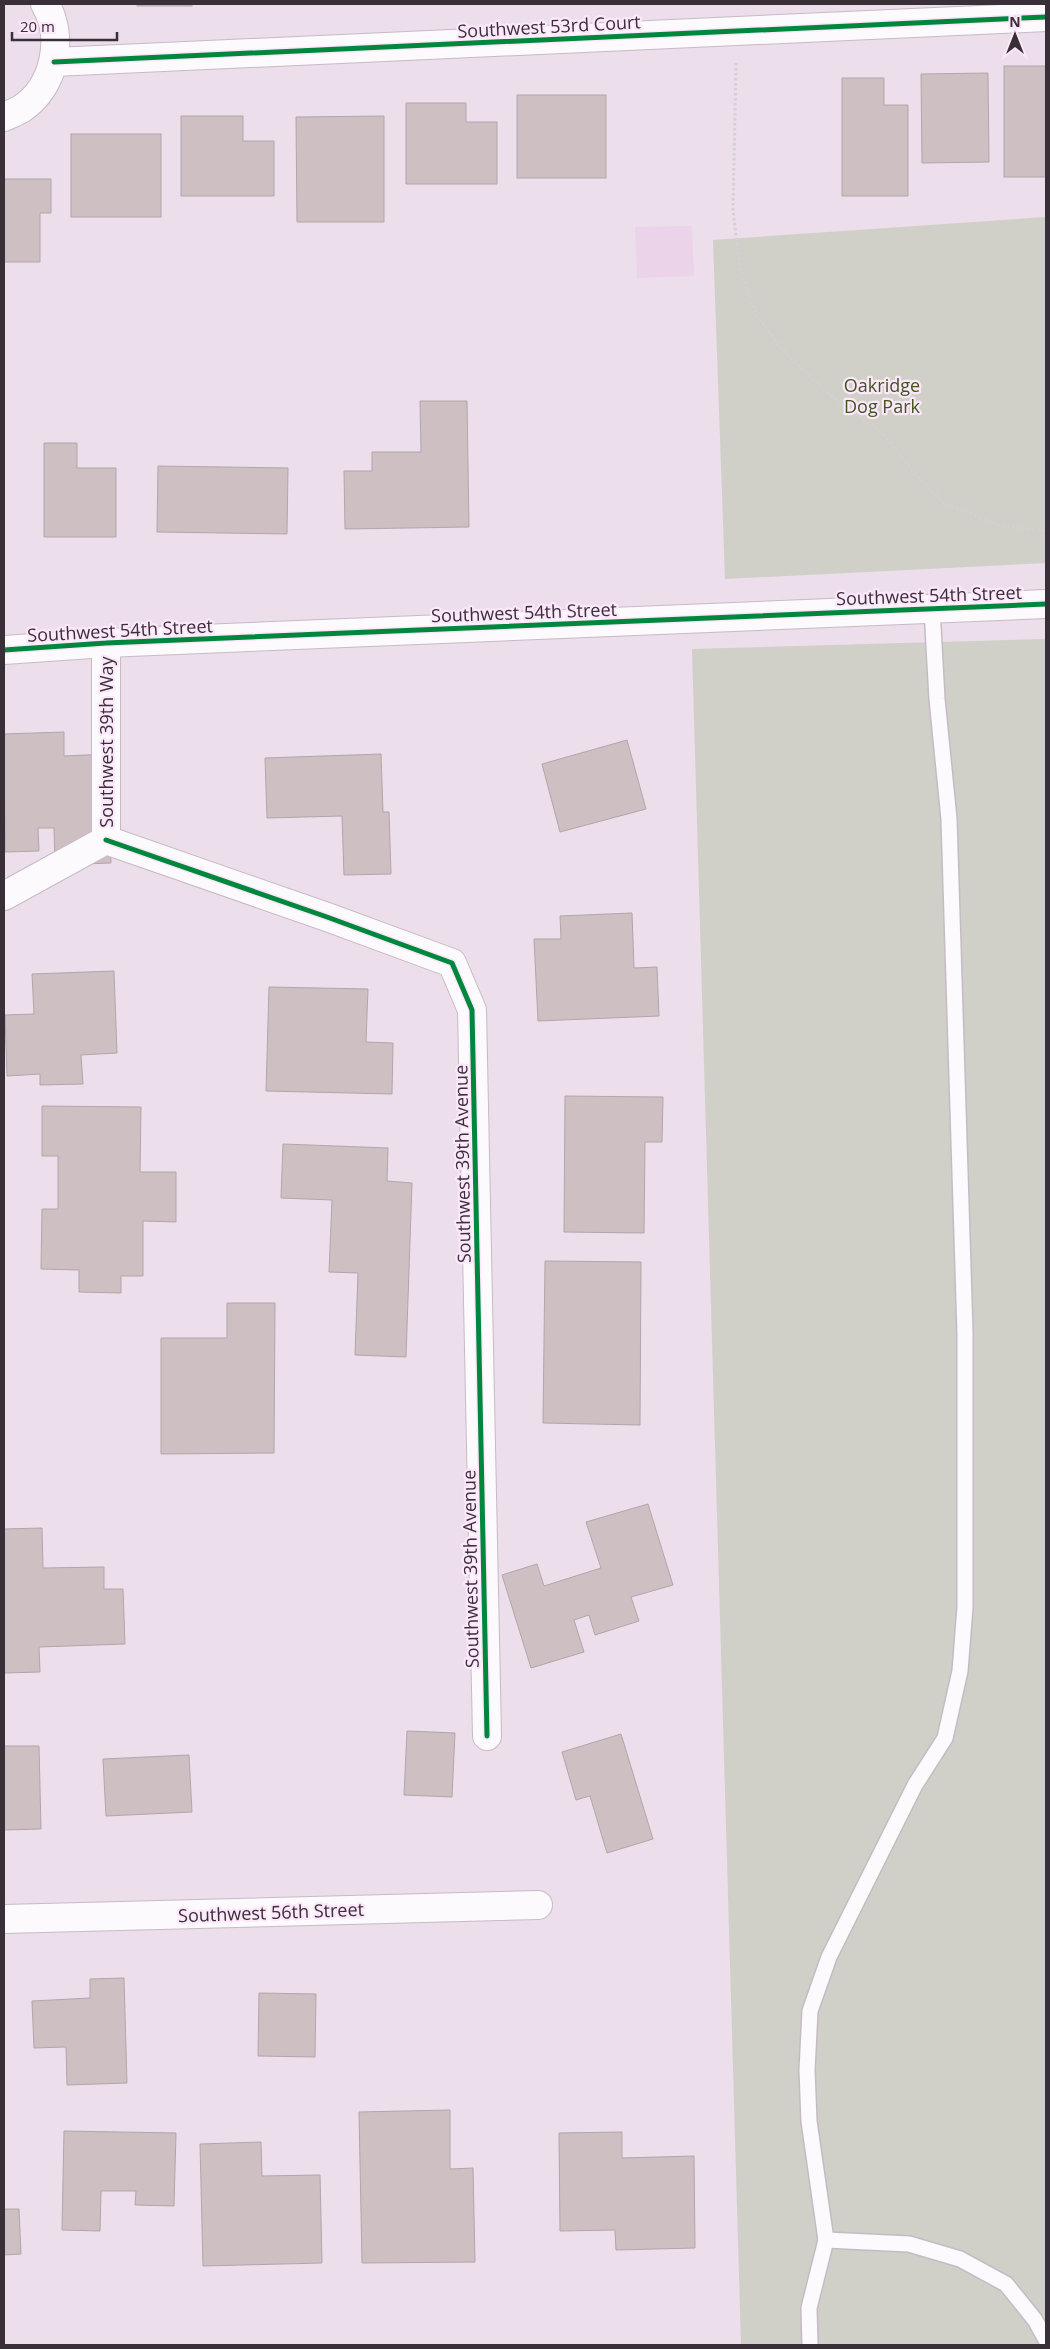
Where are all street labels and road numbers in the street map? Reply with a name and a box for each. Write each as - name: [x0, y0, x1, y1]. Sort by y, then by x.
- street label: Southwest 53rd Court: [457, 9, 641, 43]
- street label: Southwest 54th Street: [836, 580, 1022, 610]
- street label: Southwest 54th Street: [431, 597, 617, 627]
- street label: Southwest 54th Street: [27, 613, 213, 647]
- street label: Southwest 39th Way: [94, 655, 118, 828]
- street label: Southwest 39th Avenue: [448, 1065, 476, 1263]
- street label: Southwest 39th Avenue: [456, 1470, 484, 1668]
- street label: Southwest 56th Street: [178, 1897, 364, 1927]

